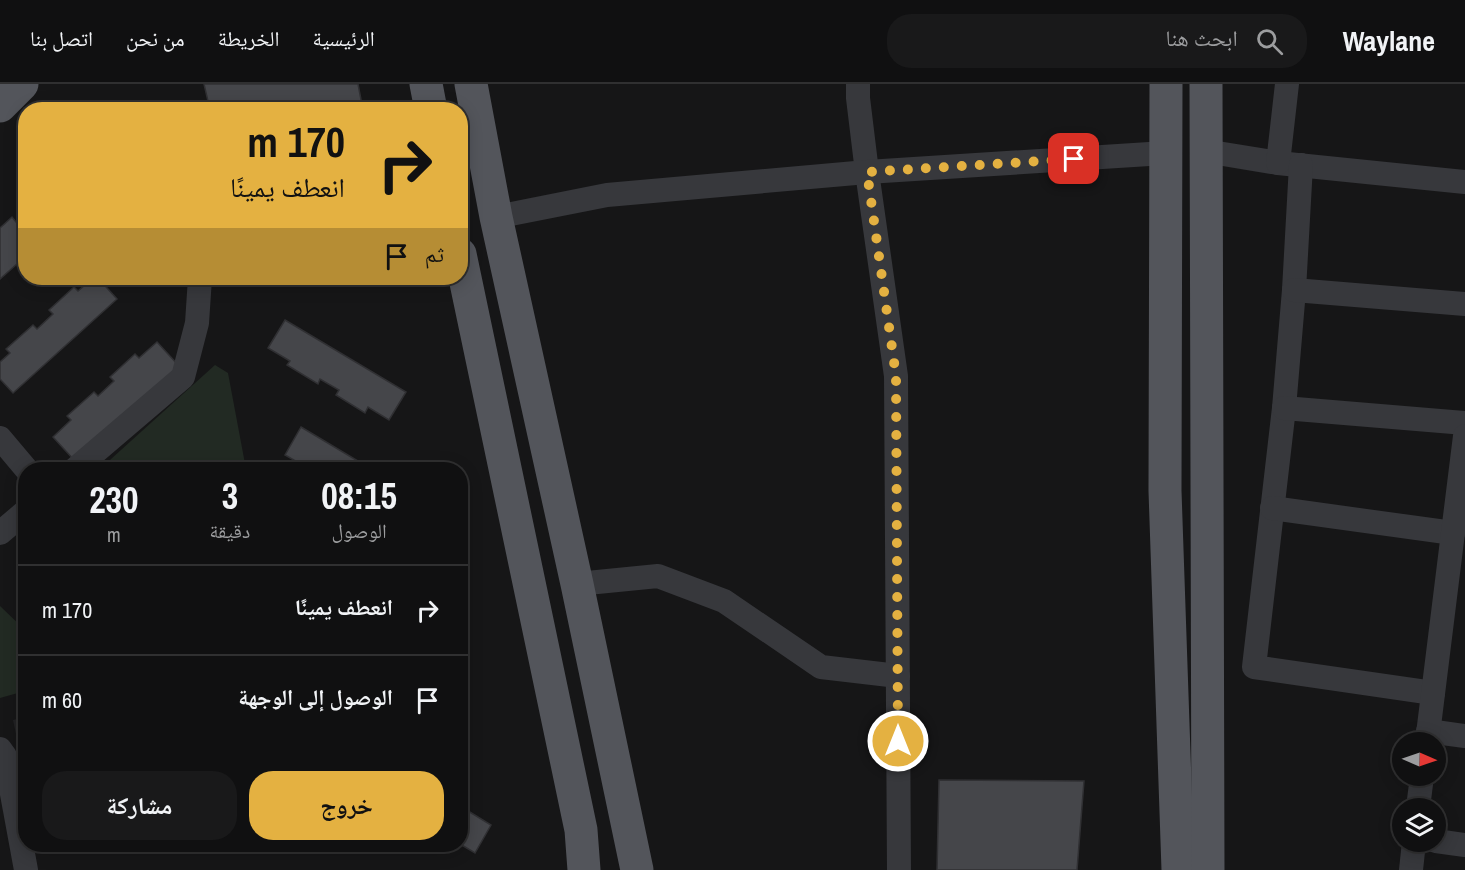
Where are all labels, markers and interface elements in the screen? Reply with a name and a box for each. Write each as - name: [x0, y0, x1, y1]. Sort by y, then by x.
- search box: [887, 14, 1307, 68]
- text: Waylane: [1343, 22, 1435, 60]
- text: ابحث هنا: [1166, 23, 1238, 53]
- text: اتصل بنا: [30, 24, 93, 53]
- text: من نحن: [126, 24, 185, 53]
- text: الخريطة: [218, 24, 280, 53]
- text: الرئيسية: [313, 24, 375, 53]
- icon: search: [1253, 25, 1286, 58]
- text: 170 m: [247, 114, 345, 170]
- icon: right: [366, 126, 444, 204]
- pin: [1048, 133, 1099, 184]
- icon: arrive: [1057, 142, 1090, 175]
- text: انعطف يمينًا: [230, 169, 345, 205]
- text: ثم: [425, 239, 444, 269]
- icon: arrive: [380, 240, 413, 273]
- text: 3: [222, 472, 238, 520]
- text: 08:15: [321, 472, 397, 520]
- text: 230: [89, 476, 138, 524]
- text: دقيقة: [210, 517, 250, 544]
- text: الوصول: [331, 517, 387, 544]
- text: m: [107, 521, 121, 548]
- text: انعطف يمينًا: [295, 592, 393, 622]
- icon: right: [411, 594, 444, 627]
- text: 170 m: [42, 595, 92, 625]
- text: الوصول إلى الوجهة: [238, 682, 393, 712]
- icon: arrive: [411, 684, 444, 717]
- text: 60 m: [42, 685, 82, 715]
- position arrow: [866, 709, 930, 773]
- north arrow: [1392, 732, 1446, 786]
- map controls: [1392, 732, 1446, 852]
- button: مشاركة: [42, 771, 237, 840]
- button: خروج: [249, 771, 444, 840]
- button: layers: [1392, 798, 1446, 852]

